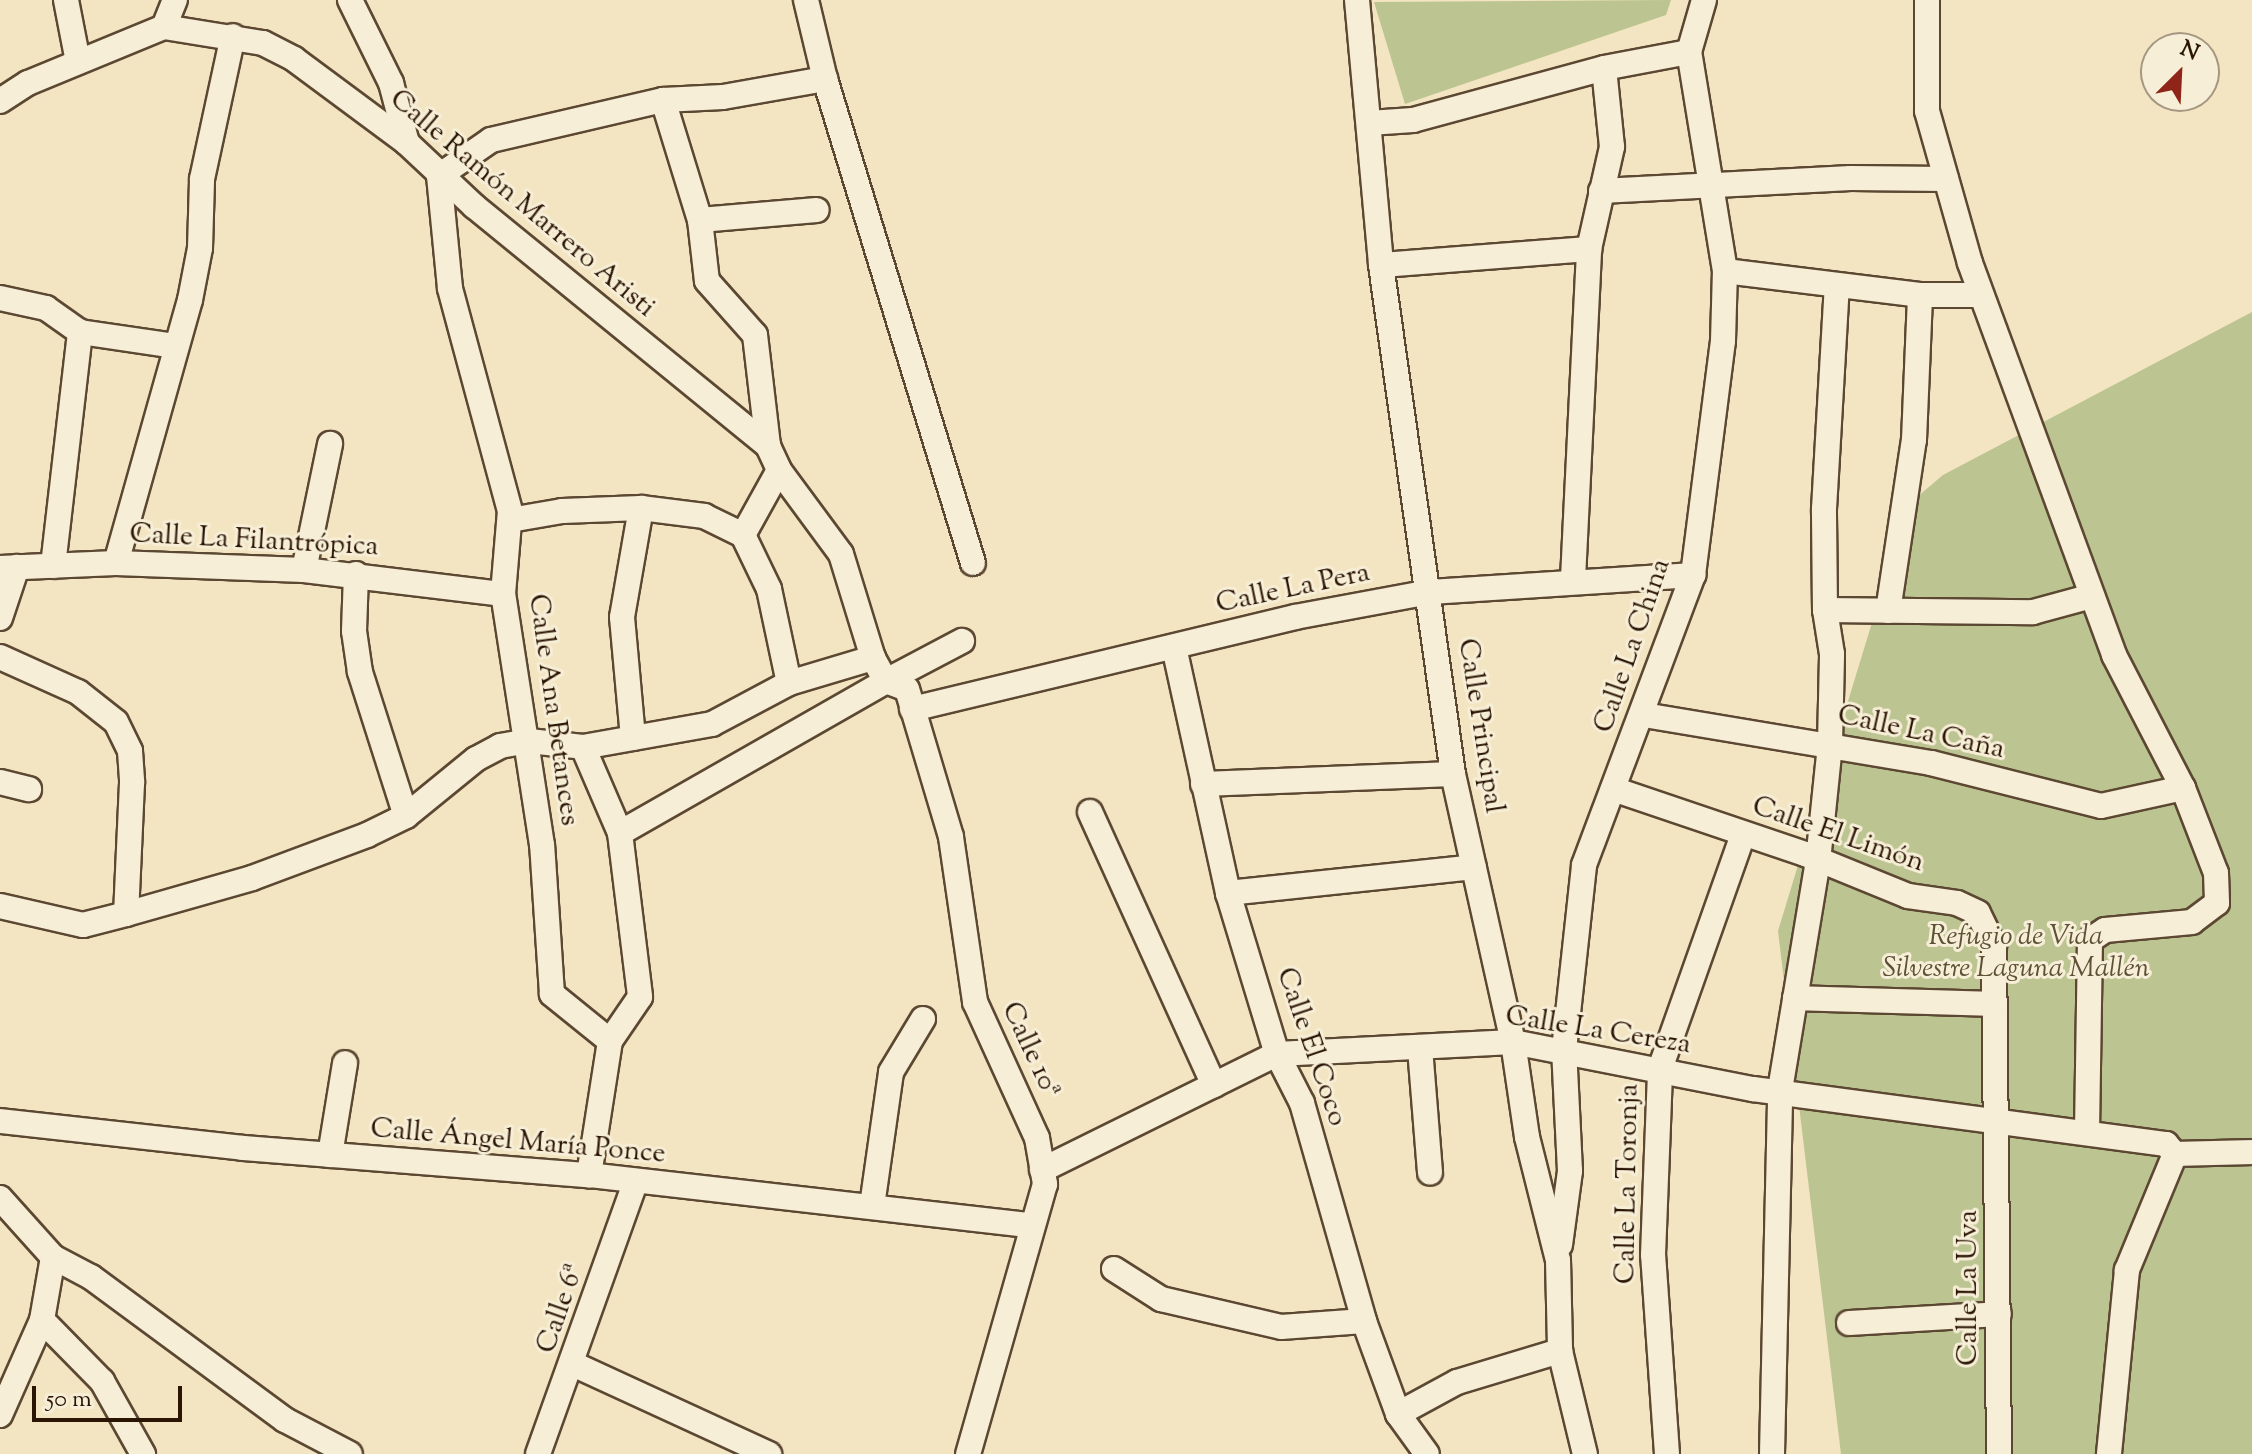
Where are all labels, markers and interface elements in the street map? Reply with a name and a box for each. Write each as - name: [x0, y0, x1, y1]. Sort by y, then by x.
- north arrow: [2140, 32, 2220, 112]
- text: N: [2174, 34, 2203, 70]
- street label: Calle Ramón Marrero Aristi: [382, 83, 662, 325]
- street label: Calle La Filantrópica: [129, 518, 379, 564]
- street label: Calle La China: [1588, 555, 1678, 737]
- street label: Calle La Pera: [1213, 556, 1373, 622]
- street label: Calle Ana Betances: [520, 592, 586, 828]
- street label: Calle Principal: [1450, 636, 1510, 816]
- street label: Calle La Caña: [1834, 699, 2008, 767]
- street label: Calle El Limón: [1748, 790, 1928, 880]
- park label: Refugio de Vida Silvestre Laguna Mallén: [1882, 920, 2150, 986]
- street label: Calle El Coco: [1268, 963, 1354, 1131]
- street label: Calle 10ª: [993, 997, 1067, 1103]
- street label: Calle La Cereza: [1503, 1000, 1693, 1062]
- street label: Calle La Toronja: [1609, 1084, 1647, 1284]
- street label: Calle Ángel María Ponce: [369, 1112, 667, 1172]
- street label: Calle La Uva: [1952, 1210, 1986, 1366]
- street label: Calle 6ª: [530, 1260, 592, 1358]
- scale bar: [36, 1370, 186, 1420]
- text: 50 m: [46, 1383, 92, 1417]

